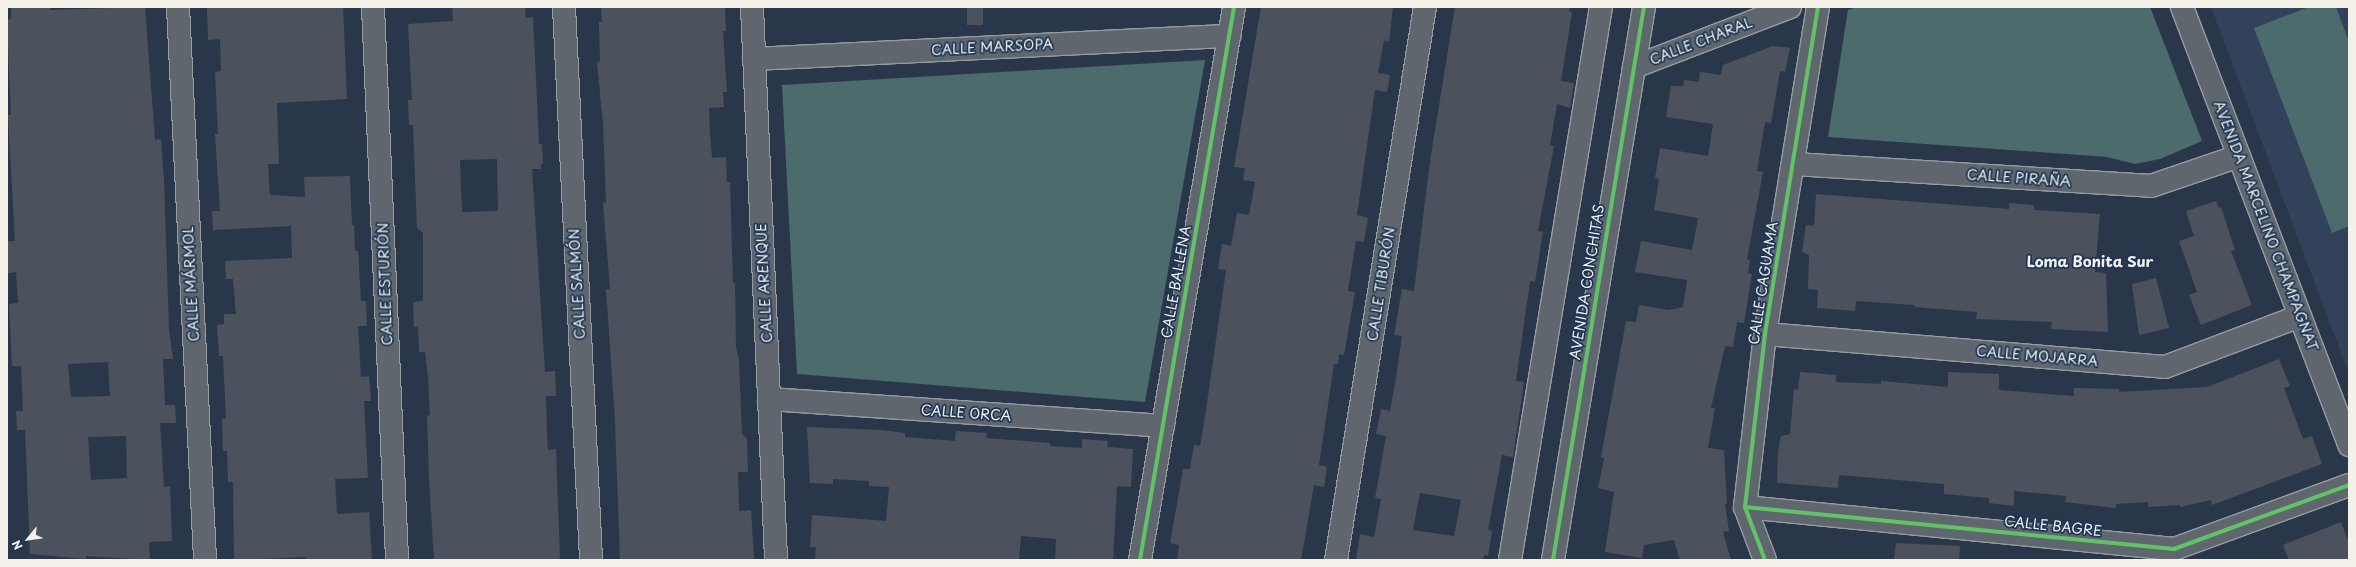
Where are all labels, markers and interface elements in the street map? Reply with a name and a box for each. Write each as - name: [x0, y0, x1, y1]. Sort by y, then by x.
- street label: CALLE CHARAL: [1646, 13, 1756, 69]
- street label: CALLE MARSOPA: [931, 35, 1053, 59]
- street label: AVENIDA MARCELINO CHAMPAGNAT: [2210, 99, 2322, 353]
- street label: CALLE PIRAÑA: [1966, 166, 2072, 190]
- street label: AVENIDA CONCHITAS: [1567, 204, 1607, 360]
- street label: CALLE CAGUAMA: [1745, 219, 1781, 347]
- street label: CALLE ESTURIÓN: [374, 222, 396, 346]
- street label: CALLE ARENQUE: [752, 222, 776, 344]
- street label: CALLE BALLENA: [1158, 223, 1194, 341]
- street label: CALLE TIBURÓN: [1364, 225, 1398, 343]
- street label: CALLE MÁRMOL: [180, 226, 202, 342]
- street label: CALLE SALMÓN: [566, 227, 588, 341]
- district label: Loma Bonita Sur: [2026, 252, 2154, 270]
- street label: CALLE MOJARRA: [1975, 342, 2099, 370]
- street label: CALLE ORCA: [919, 401, 1013, 425]
- street label: CALLE BAGRE: [2002, 512, 2104, 540]
- north arrow: [8, 519, 48, 559]
- text: N: [8, 537, 27, 553]

